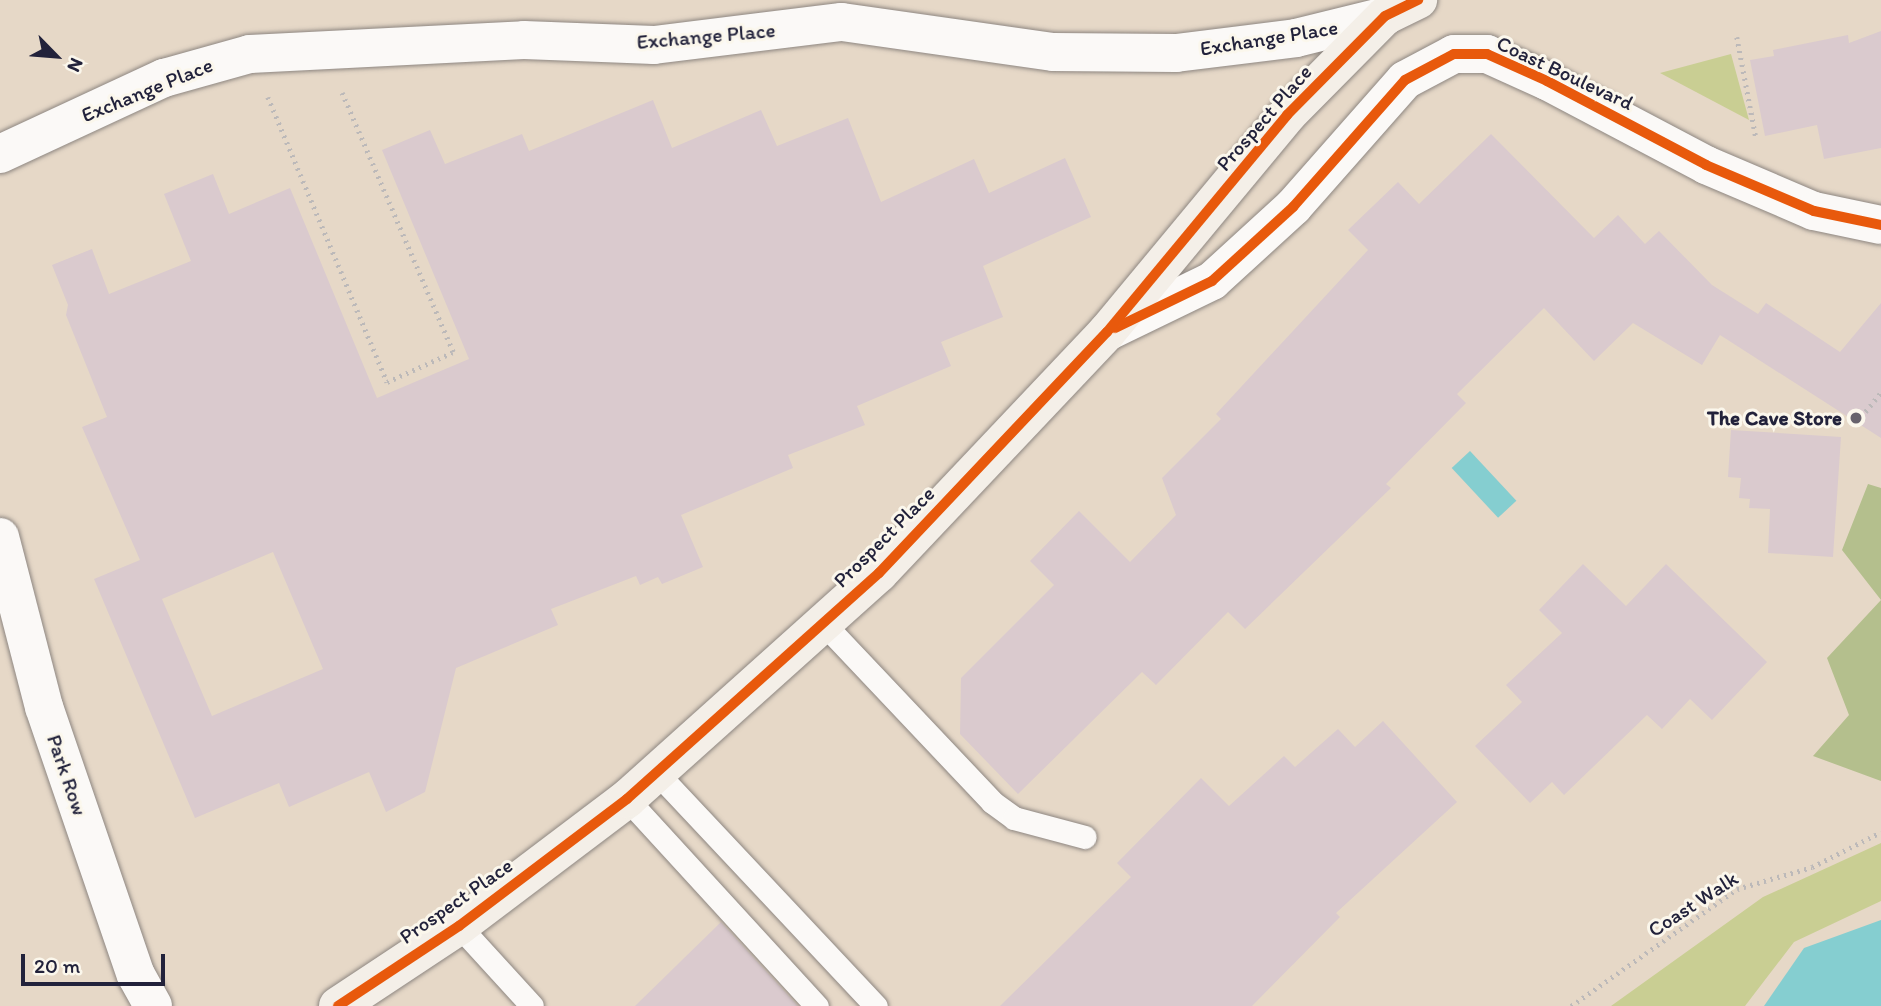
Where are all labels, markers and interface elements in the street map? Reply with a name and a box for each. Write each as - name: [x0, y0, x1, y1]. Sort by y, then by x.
- street label: Exchange Place: [1198, 15, 1340, 61]
- street label: Exchange Place: [636, 17, 776, 55]
- north arrow: [21, 21, 91, 91]
- street label: Coast Boulevard: [1492, 30, 1638, 116]
- street label: Exchange Place: [78, 52, 216, 128]
- text: N: [62, 54, 89, 76]
- street label: Prospect Place: [1211, 60, 1317, 176]
- place label: The Cave Store: [1707, 405, 1842, 431]
- marker: The Cave Store: [1848, 410, 1864, 426]
- street label: Prospect Place: [828, 481, 940, 593]
- street label: Park Row: [41, 731, 93, 819]
- street label: Prospect Place: [395, 853, 517, 949]
- street label: Coast Walk: [1644, 866, 1742, 942]
- scale bar: [24, 940, 168, 984]
- text: 20 m: [34, 953, 80, 978]

